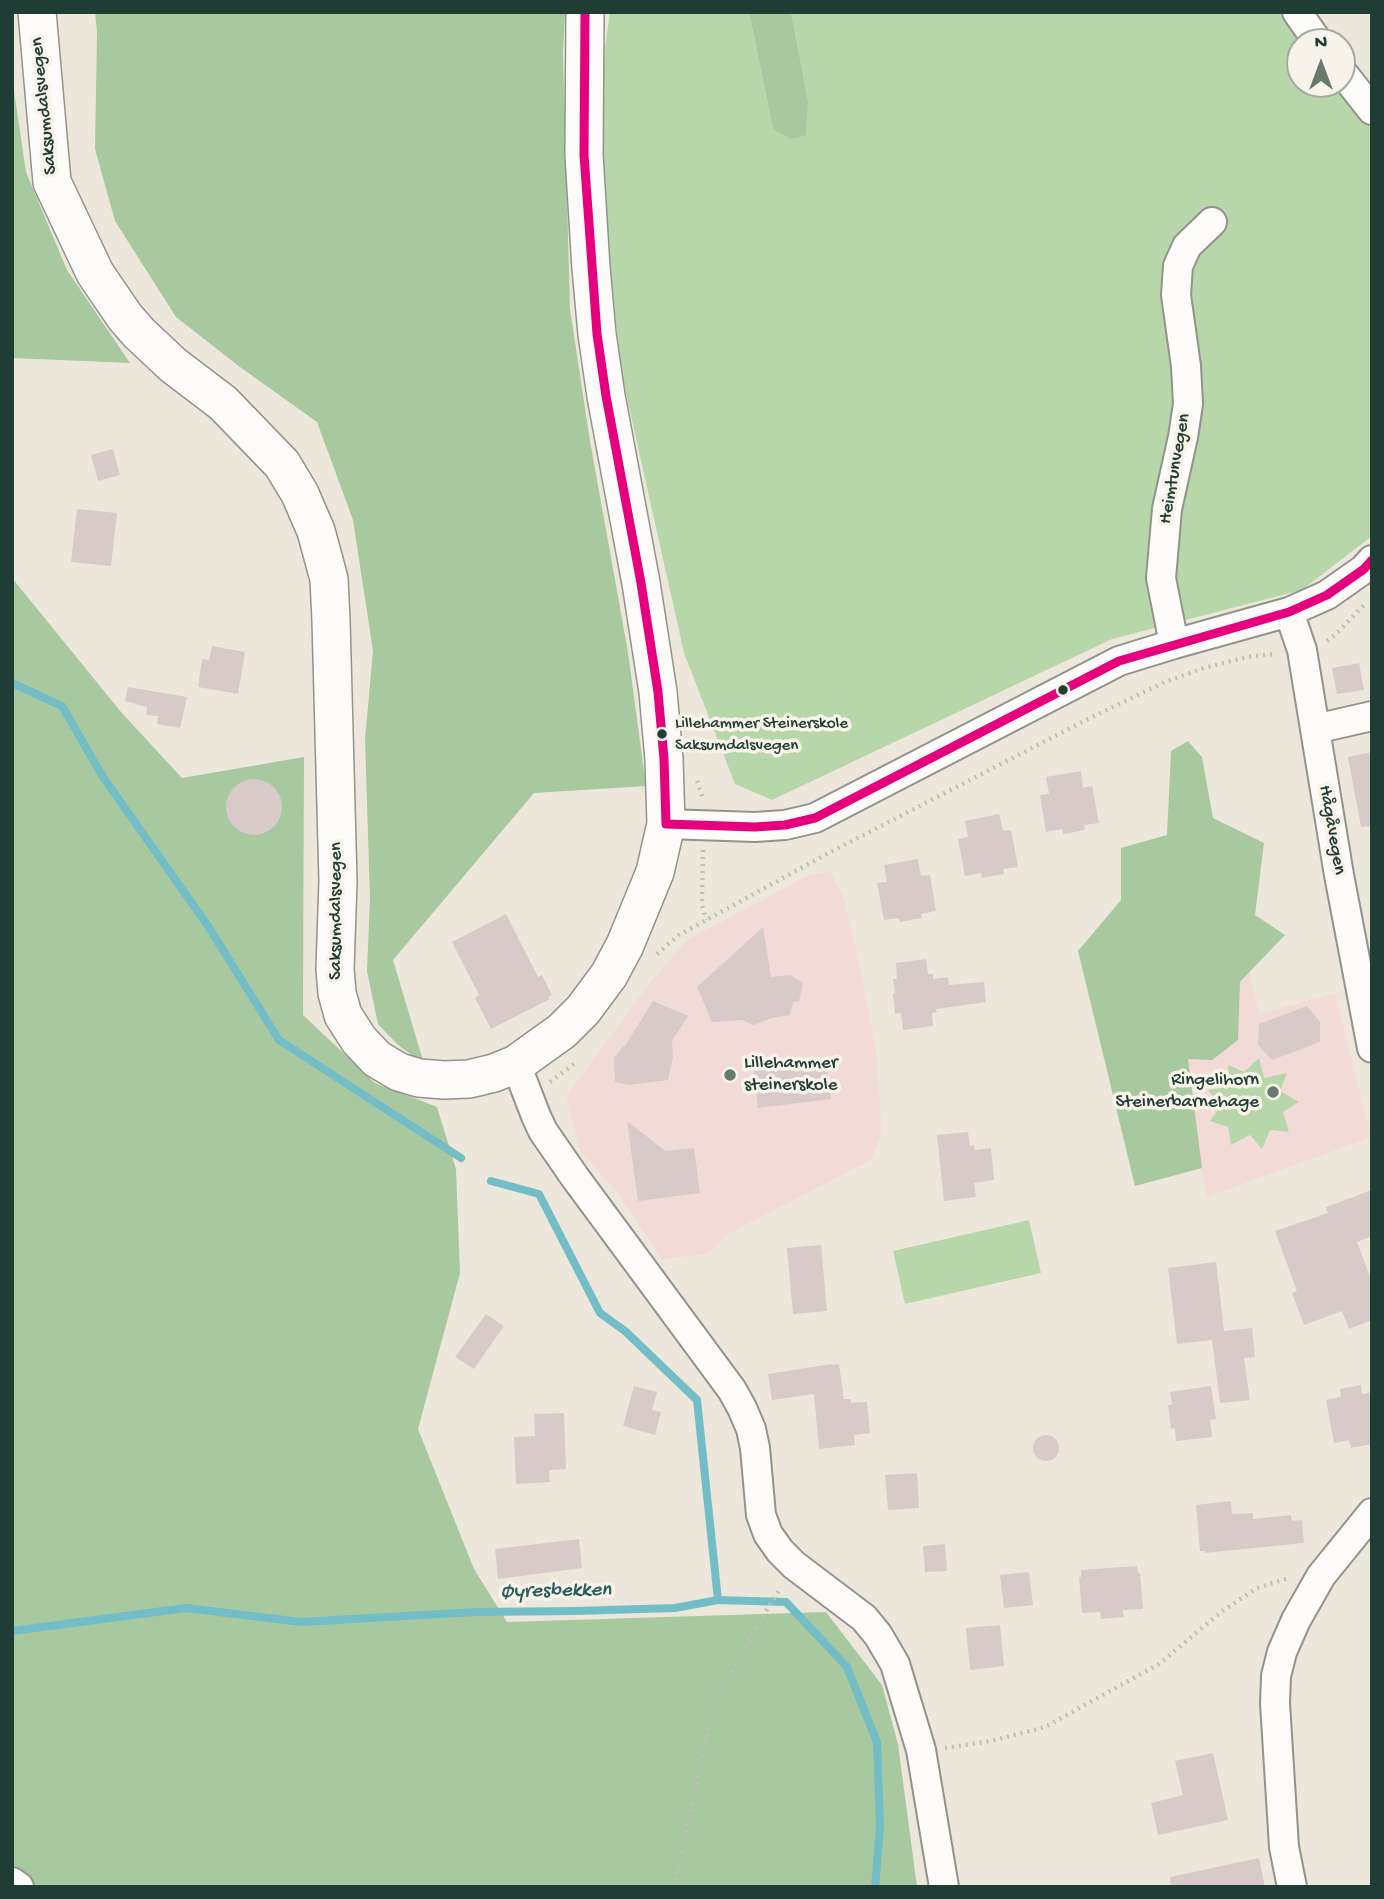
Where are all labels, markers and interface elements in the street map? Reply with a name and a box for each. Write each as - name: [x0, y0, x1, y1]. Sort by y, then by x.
- north arrow: [1286, 28, 1356, 98]
- text: N: [1315, 32, 1327, 55]
- street label: Saksumdalsvegen: [26, 36, 64, 176]
- street label: Heimtunvegen: [1155, 412, 1197, 526]
- unlabelled marker: [1056, 683, 1070, 697]
- place label: Lillehammer Steinerskole Saksumdalsvegen: [675, 714, 848, 754]
- marker: Lillehammer Steinerskole Saksumdalsvegen: [655, 727, 669, 741]
- street label: Hågåvegen: [1312, 783, 1350, 877]
- street label: Saksumdalsvegen: [326, 842, 348, 980]
- place label: Lillehammer steinerskole: [744, 1053, 838, 1097]
- marker: Lillehammer steinerskole: [722, 1067, 738, 1083]
- place label: Ringelihorn Steinerbarnehage: [1115, 1070, 1259, 1114]
- marker: Ringelihorn Steinerbarnehage: [1265, 1084, 1281, 1100]
- water label: Øyresbekken: [501, 1578, 611, 1606]

